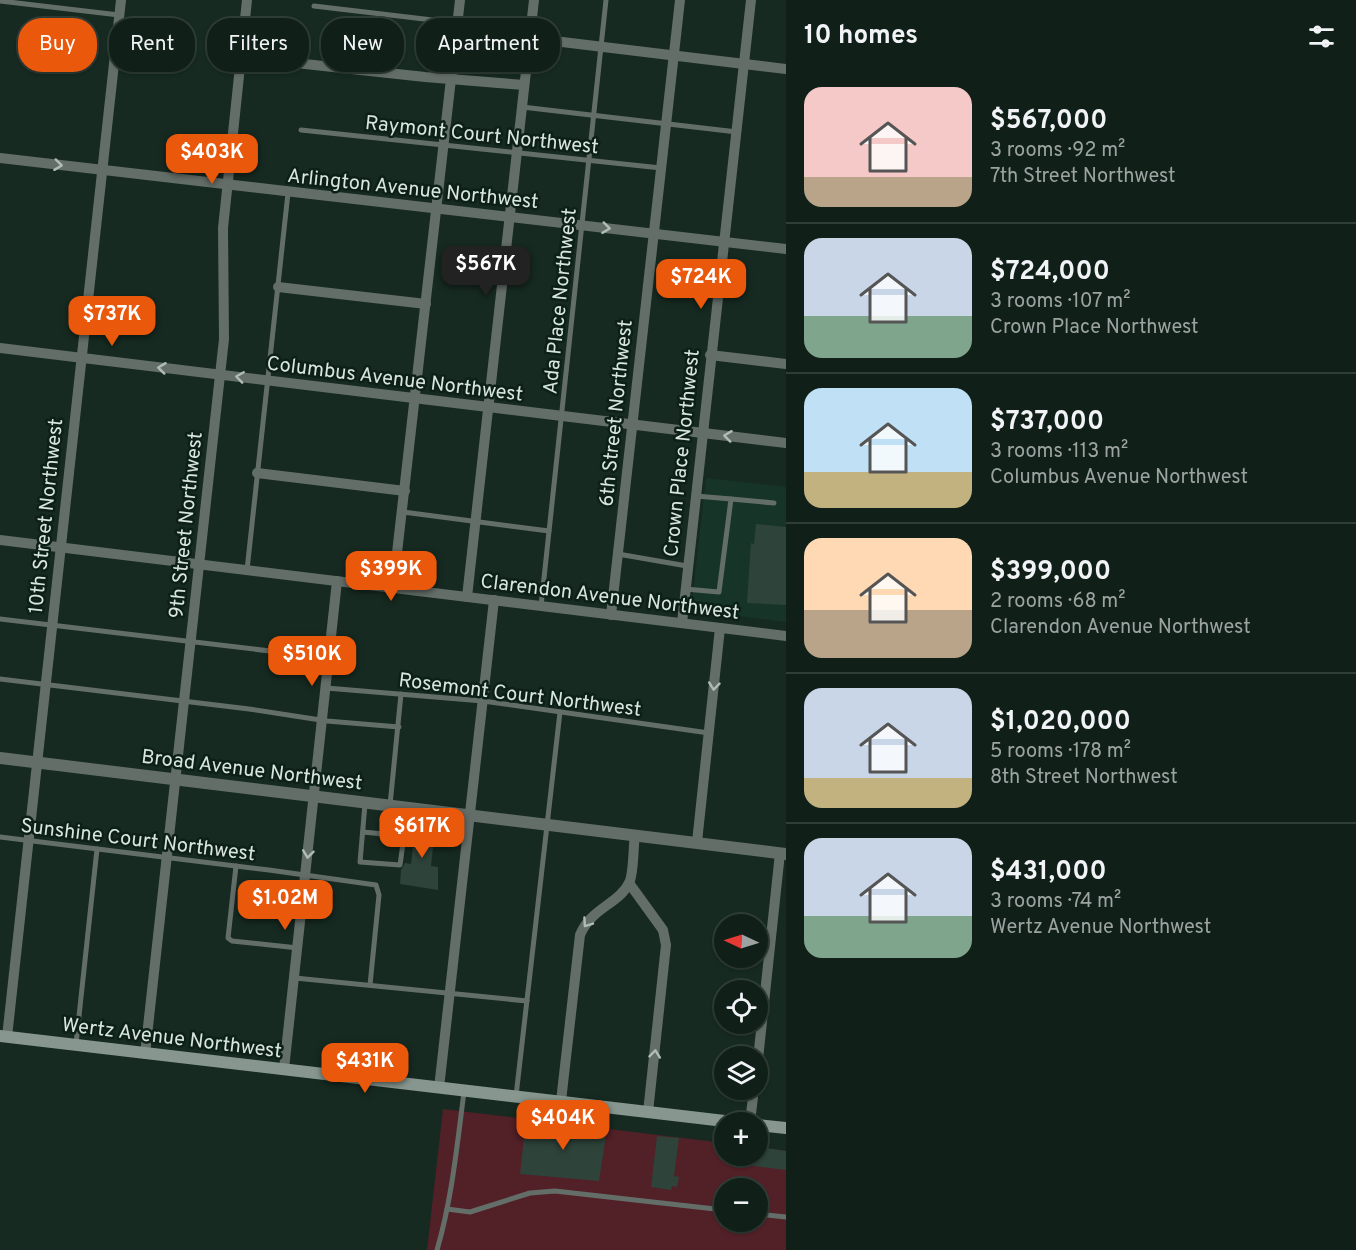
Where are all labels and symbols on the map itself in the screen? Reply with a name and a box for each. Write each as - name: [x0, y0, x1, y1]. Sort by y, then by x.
- street label: Raymont Court Northwest: [364, 111, 600, 161]
- pin: $403K: [170, 134, 254, 185]
- one-way arrow: [54, 158, 63, 170]
- street label: Arlington Avenue Northwest: [286, 164, 540, 216]
- street label: Ada Place Northwest: [538, 207, 584, 396]
- one-way arrow: [602, 222, 611, 234]
- pin: $567K: [444, 246, 528, 297]
- pin: $724K: [659, 259, 743, 310]
- pin: $737K: [70, 296, 154, 347]
- street label: 6th Street Northwest: [594, 318, 640, 508]
- street label: Crown Place Northwest: [659, 348, 707, 558]
- street label: Columbus Avenue Northwest: [265, 351, 524, 409]
- one-way arrow: [157, 362, 166, 374]
- one-way arrow: [236, 372, 245, 384]
- street label: 10th Street Northwest: [24, 417, 70, 615]
- street label: 9th Street Northwest: [164, 430, 210, 620]
- one-way arrow: [723, 430, 732, 443]
- pin: $399K: [349, 551, 433, 602]
- street label: Clarendon Avenue Northwest: [479, 569, 741, 627]
- pin: $510K: [270, 636, 354, 687]
- street label: Rosemont Court Northwest: [397, 668, 643, 724]
- one-way arrow: [708, 682, 721, 691]
- street label: Broad Avenue Northwest: [140, 745, 364, 797]
- pin: $617K: [380, 808, 464, 859]
- street label: Sunshine Court Northwest: [19, 814, 257, 868]
- one-way arrow: [303, 849, 315, 858]
- pin: $1.02M: [236, 880, 334, 931]
- north arrow: [714, 914, 768, 968]
- one-way arrow: [583, 917, 594, 928]
- street label: Wertz Avenue Northwest: [60, 1013, 283, 1065]
- pin: $431K: [323, 1043, 407, 1094]
- one-way arrow: [648, 1049, 661, 1058]
- pin: $404K: [521, 1100, 605, 1151]

